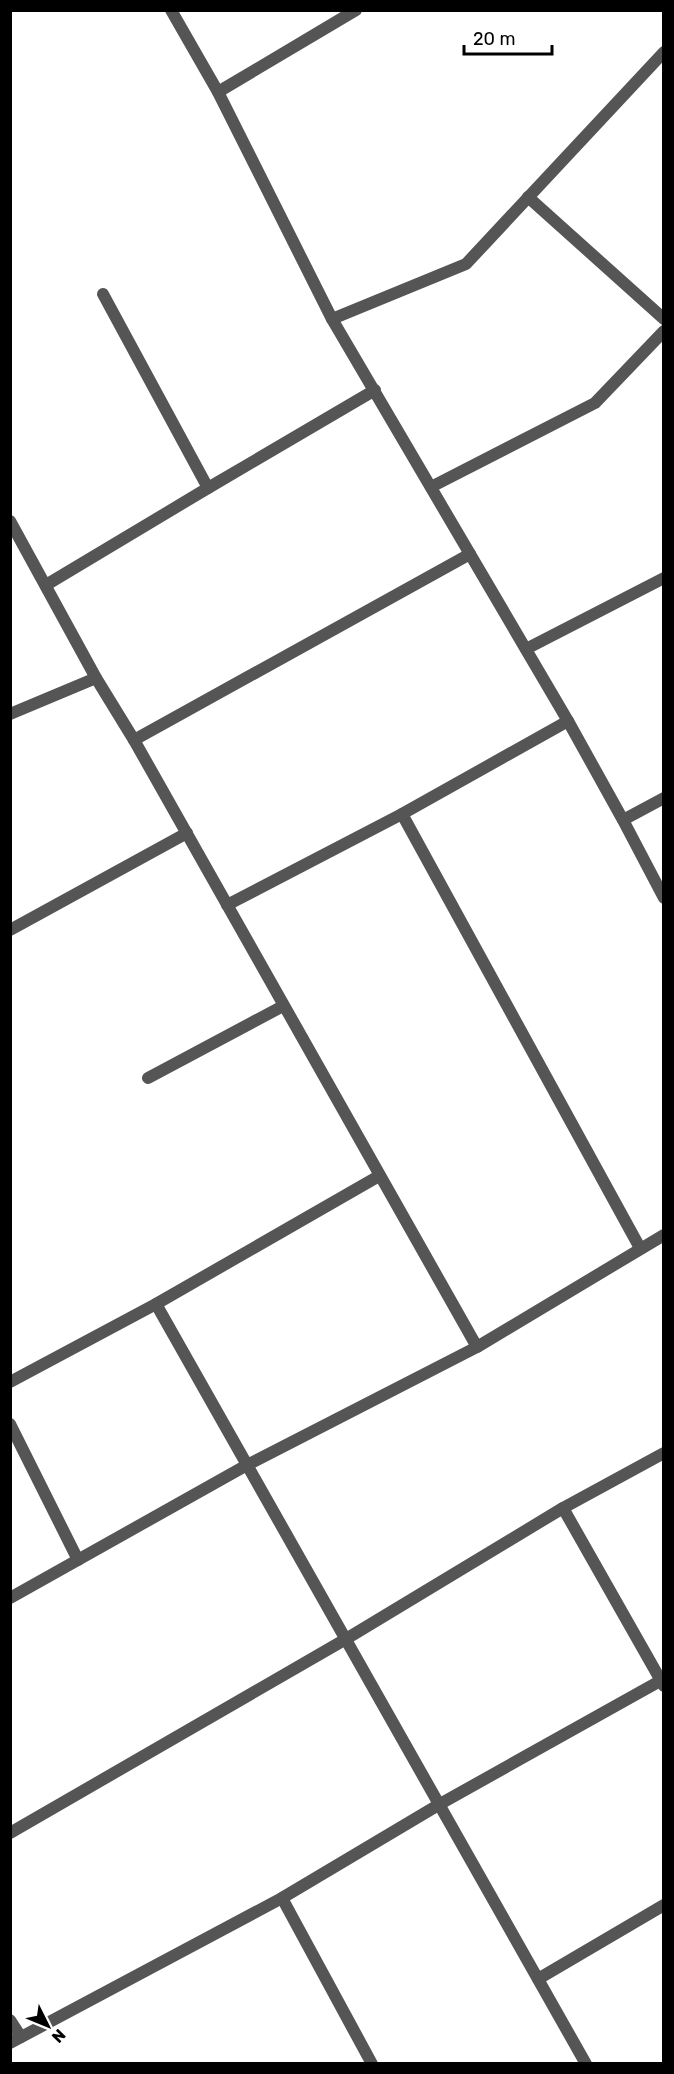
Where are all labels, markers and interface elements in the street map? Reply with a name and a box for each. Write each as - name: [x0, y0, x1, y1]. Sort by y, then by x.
- scale bar: [464, 18, 552, 56]
- text: 20 m: [473, 28, 515, 50]
- north arrow: [18, 1996, 78, 2056]
- text: N: [48, 2025, 69, 2047]

